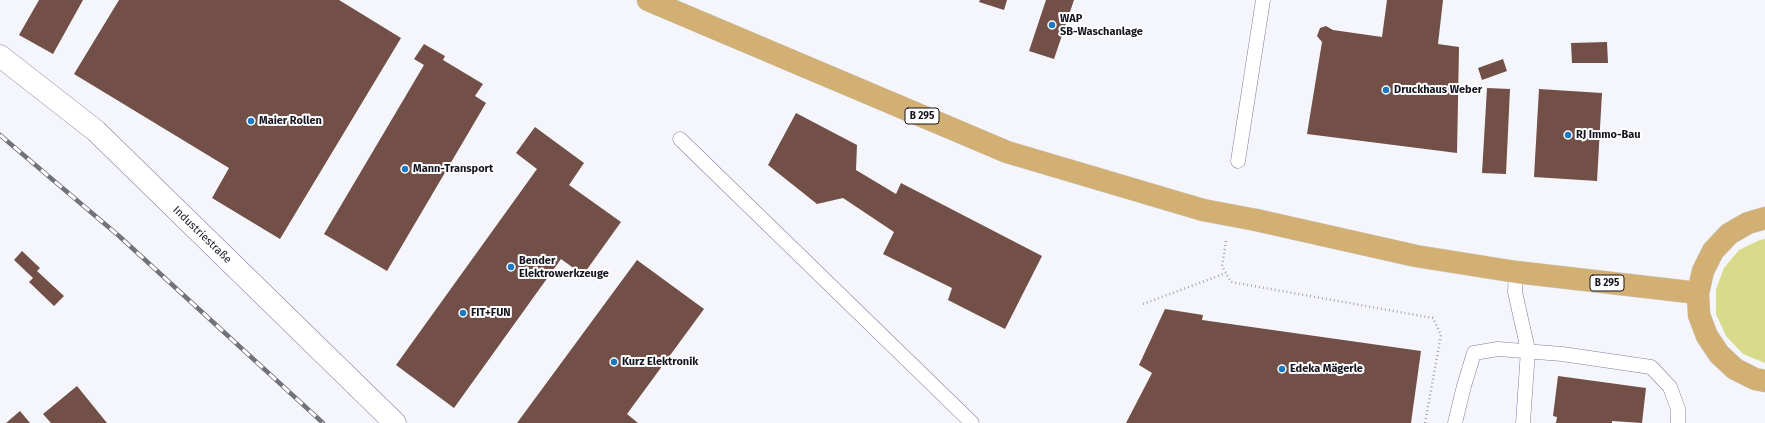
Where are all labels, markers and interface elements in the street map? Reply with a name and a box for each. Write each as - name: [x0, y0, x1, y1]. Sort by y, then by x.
- place label: WAP SB-Waschanlage: [1060, 12, 1143, 38]
- marker: WAP SB-Waschanlage: [1047, 20, 1057, 30]
- place label: Druckhaus Weber: [1394, 83, 1482, 97]
- marker: Druckhaus Weber: [1381, 85, 1391, 95]
- road number: B 295: [905, 108, 939, 124]
- place label: Maier Rollen: [259, 114, 322, 128]
- marker: Maier Rollen: [246, 116, 256, 126]
- place label: RJ Immo-Bau: [1576, 128, 1641, 142]
- marker: RJ Immo-Bau: [1563, 130, 1573, 140]
- place label: Mann-Transport: [413, 162, 493, 176]
- marker: Mann-Transport: [400, 164, 410, 174]
- street label: Industriestraße: [170, 204, 234, 266]
- place label: Bender Elektrowerkzeuge: [519, 254, 609, 280]
- marker: Bender Elektrowerkzeuge: [506, 262, 516, 272]
- road number: B 295: [1590, 275, 1624, 291]
- place label: FIT+FUN: [471, 306, 511, 320]
- marker: FIT+FUN: [458, 308, 468, 318]
- place label: Kurz Elektronik: [622, 355, 698, 369]
- marker: Kurz Elektronik: [609, 357, 619, 367]
- place label: Edeka Mägerle: [1290, 362, 1363, 376]
- marker: Edeka Mägerle: [1277, 364, 1287, 374]

